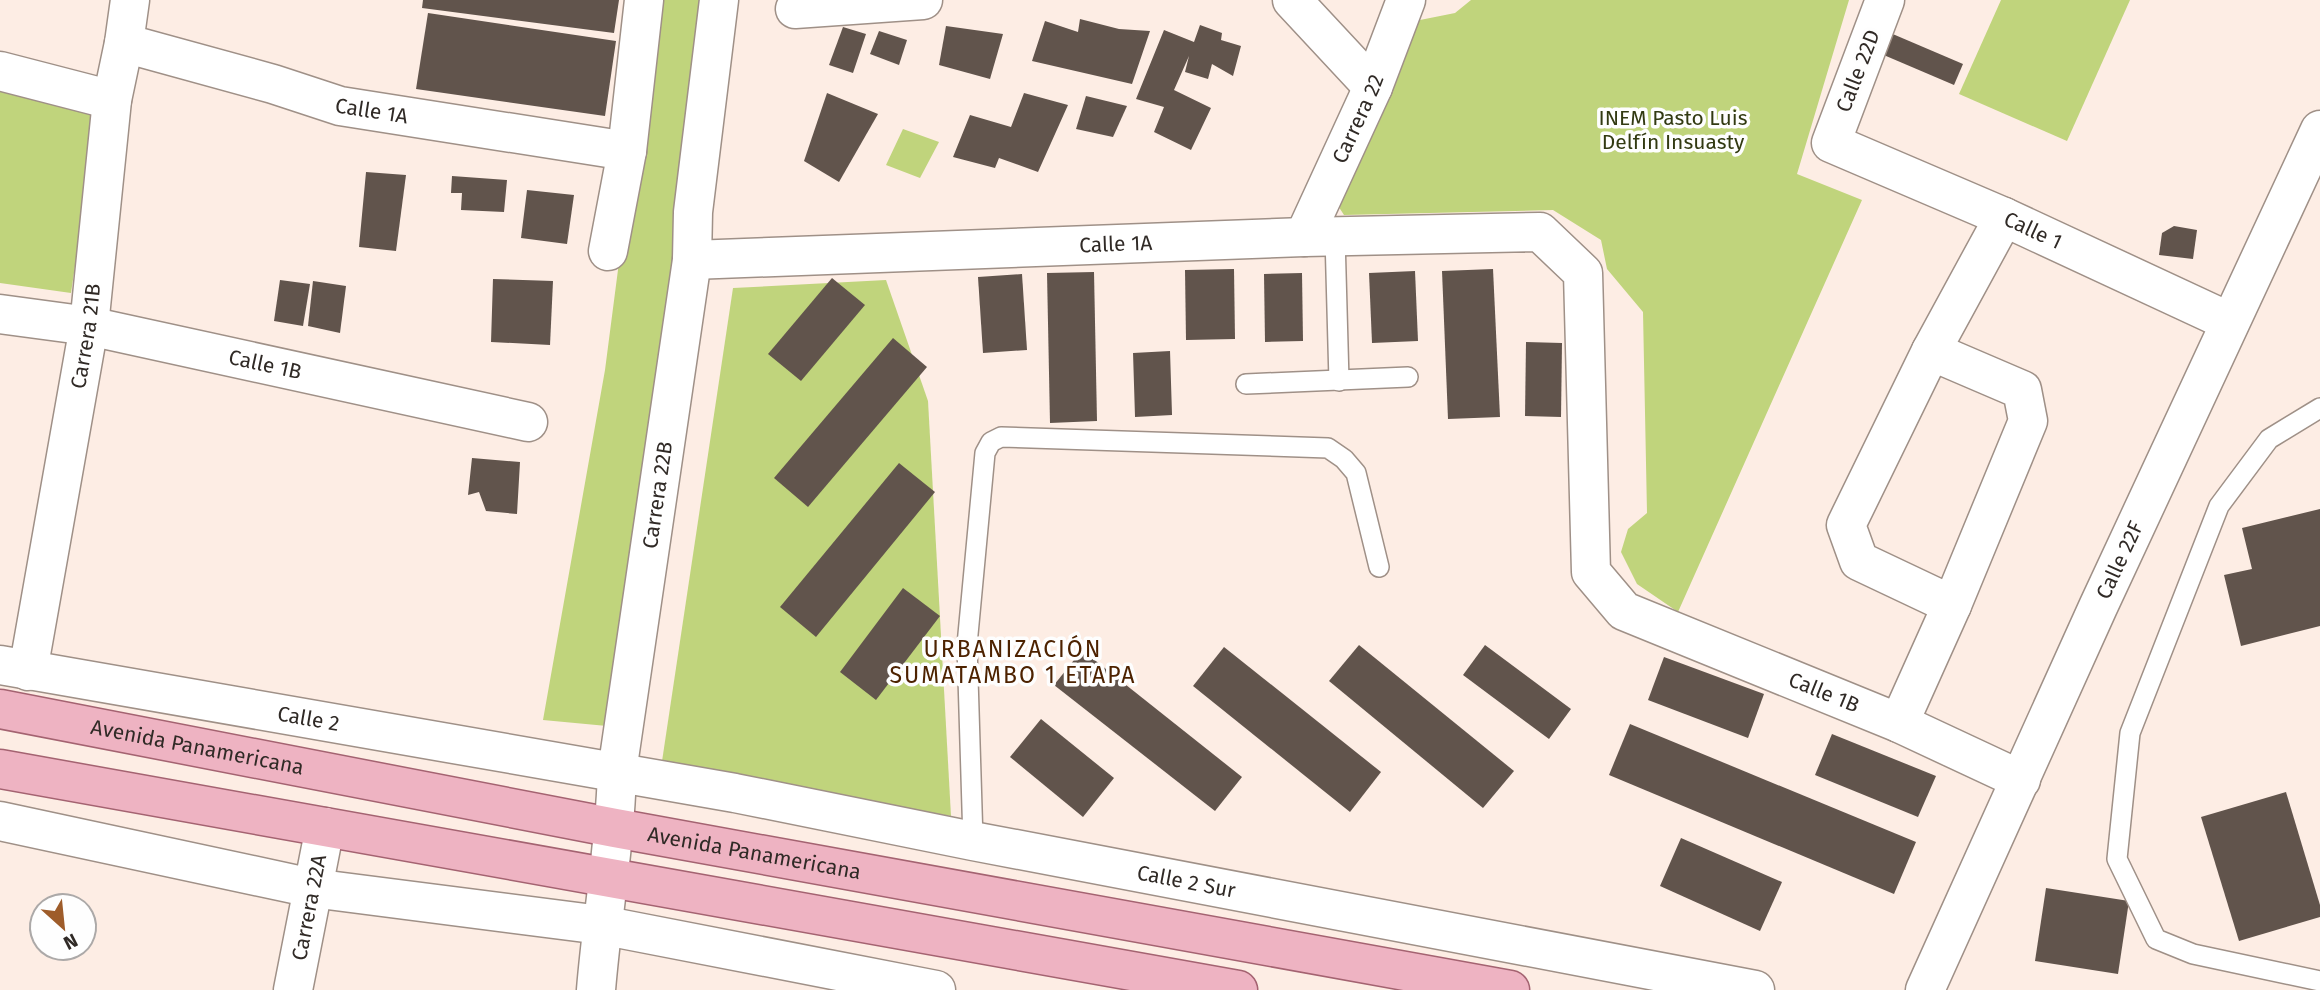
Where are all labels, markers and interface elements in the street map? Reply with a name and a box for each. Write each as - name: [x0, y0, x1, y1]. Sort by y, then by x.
- street label: Calle 22D: [1830, 26, 1886, 116]
- street label: Carrera 22: [1327, 71, 1390, 168]
- street label: Calle 1A: [333, 92, 410, 129]
- park label: INEM Pasto Luis Delfín Insuasty: [1599, 105, 1748, 155]
- street label: Calle 1: [2000, 206, 2066, 255]
- street label: Calle 1A: [1079, 230, 1153, 258]
- street label: Carrera 21B: [65, 282, 106, 391]
- street label: Calle 1B: [226, 344, 304, 385]
- street label: Carrera 22B: [637, 440, 678, 550]
- street label: Calle 22F: [2091, 517, 2149, 603]
- district label: URBANIZACIÓN SUMATAMBO 1 ETAPA: [890, 634, 1136, 689]
- street label: Calle 1B: [1785, 666, 1863, 718]
- street label: Calle 2: [275, 701, 341, 737]
- street label: Avenida Panamericana: [89, 714, 306, 780]
- street label: Avenida Panamericana: [646, 821, 863, 885]
- street label: Carrera 22A: [286, 852, 332, 963]
- street label: Calle 2 Sur: [1135, 860, 1238, 904]
- north arrow: [28, 892, 98, 962]
- text: N: [60, 929, 81, 955]

